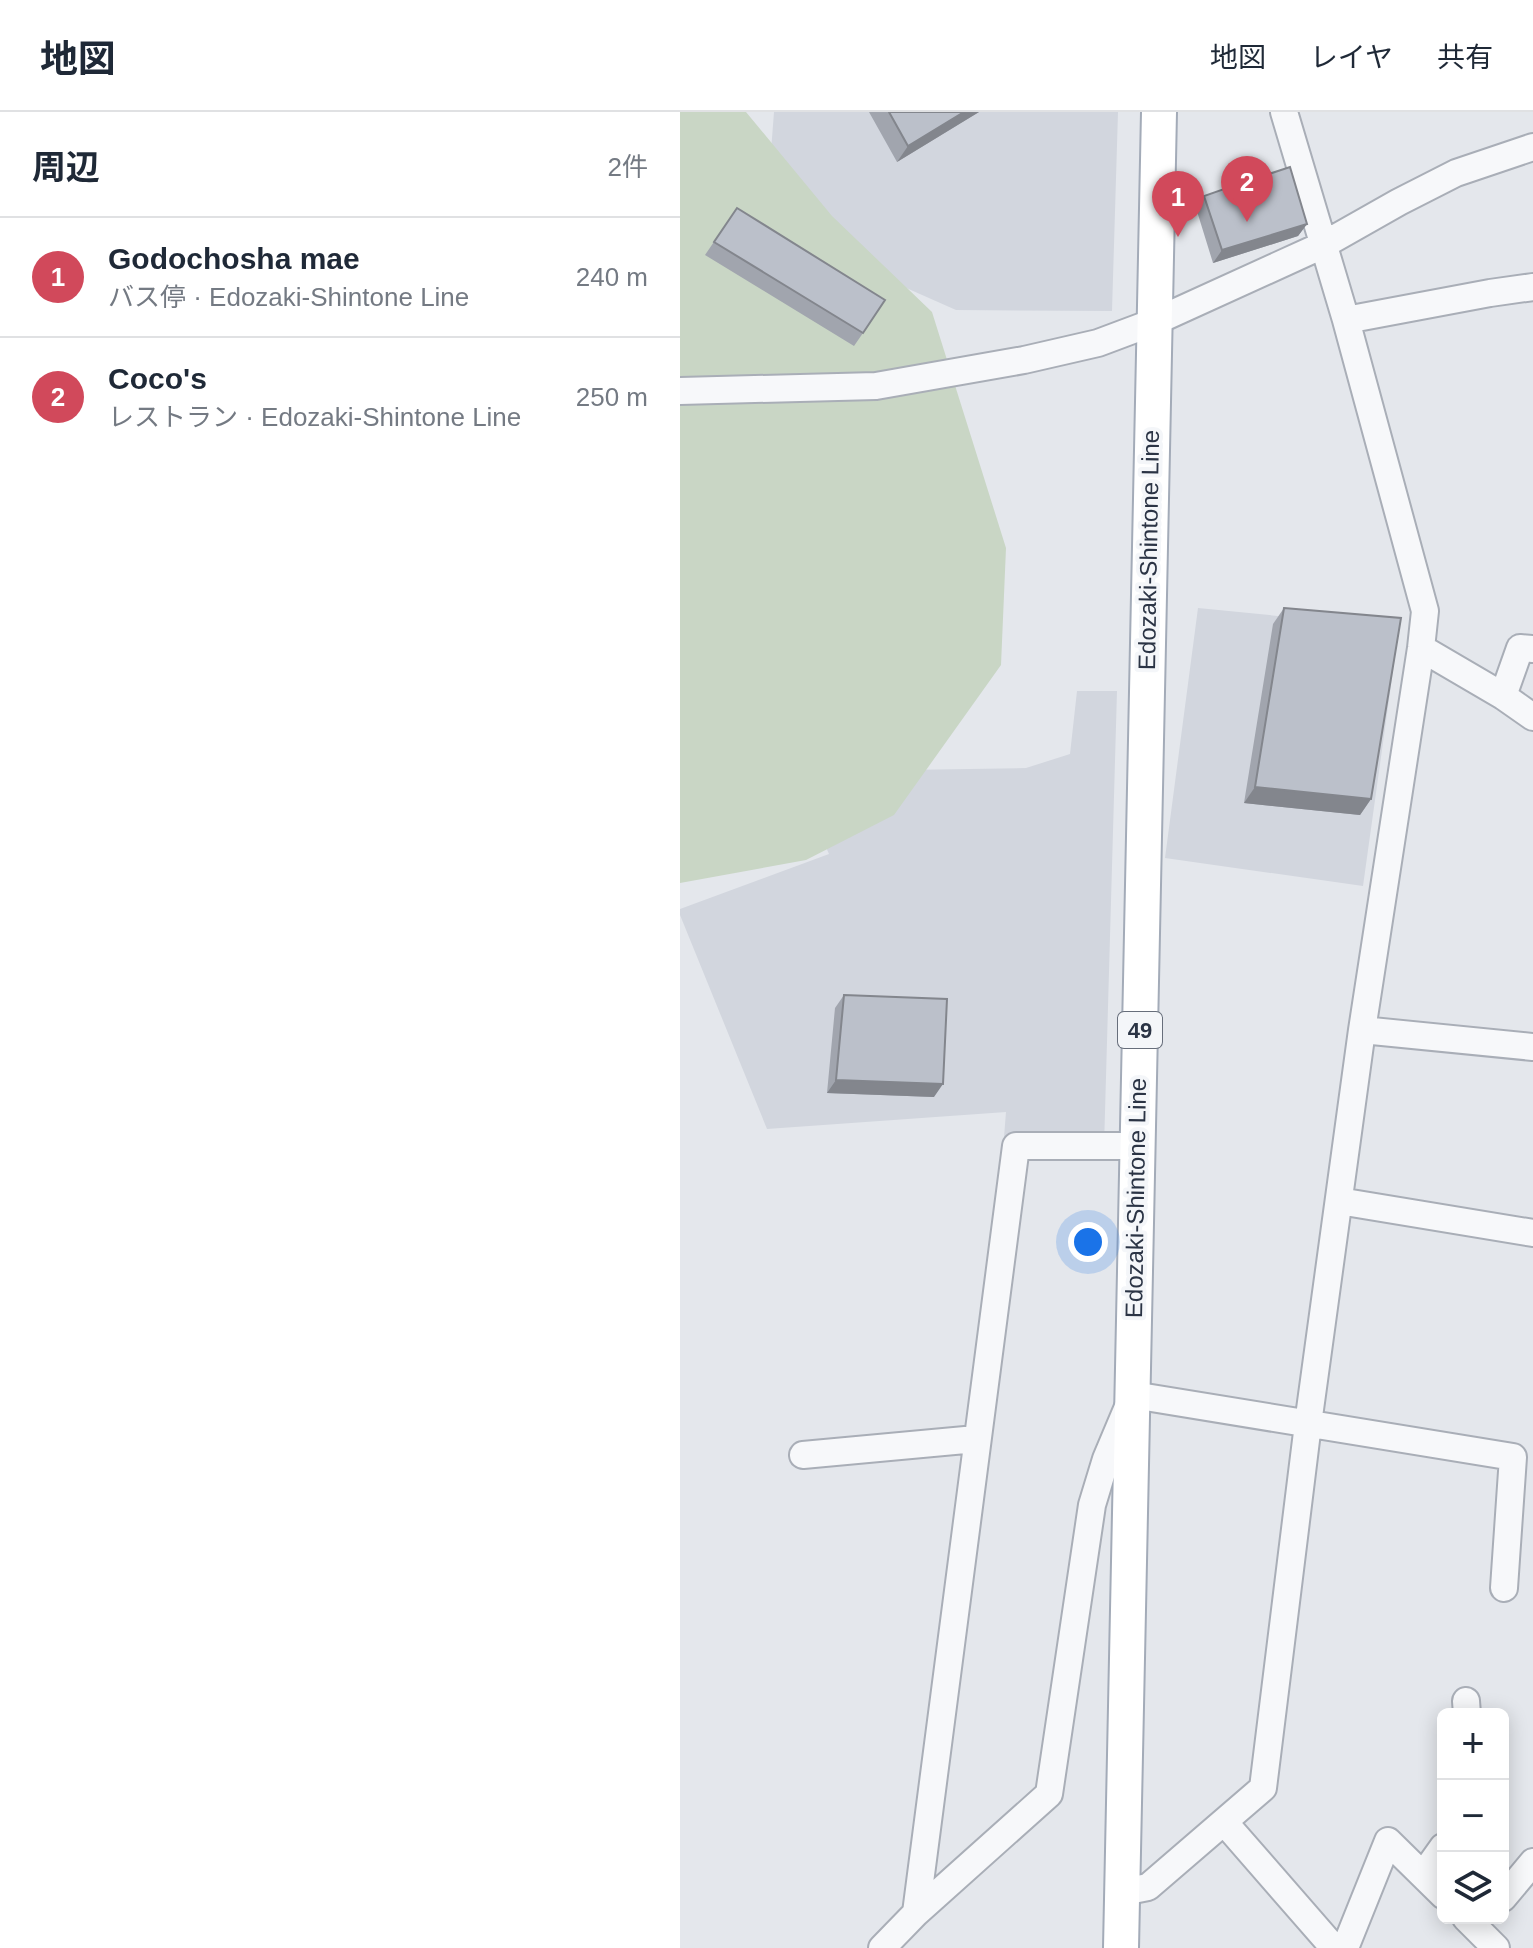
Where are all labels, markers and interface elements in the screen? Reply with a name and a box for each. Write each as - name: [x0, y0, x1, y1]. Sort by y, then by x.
- text: 地図: [40, 38, 116, 80]
- text: 地図: [1210, 42, 1266, 73]
- text: レイヤ: [1310, 42, 1393, 73]
- text: 共有: [1437, 42, 1493, 73]
- text: 周辺: [32, 148, 100, 186]
- text: 2件: [608, 152, 648, 182]
- pin: 2: [1221, 156, 1273, 222]
- pin: 1: [1152, 171, 1204, 237]
- text: Godochosha mae: [108, 242, 360, 275]
- text: 1: [51, 262, 65, 292]
- text: 240 m: [576, 262, 648, 292]
- text: バス停 · Edozaki-Shintone Line: [108, 282, 469, 312]
- text: Coco's: [108, 362, 207, 395]
- text: 2: [51, 382, 65, 412]
- text: 250 m: [576, 382, 648, 412]
- text: レストラン · Edozaki-Shintone Line: [108, 402, 521, 432]
- street label: Edozaki-Shintone Line: [1133, 430, 1164, 670]
- road number: 49: [1118, 1012, 1162, 1048]
- street label: Edozaki-Shintone Line: [1120, 1078, 1151, 1318]
- your location: [1068, 1222, 1108, 1262]
- map controls: [1437, 1708, 1509, 1924]
- button: +: [1437, 1708, 1509, 1780]
- button: −: [1437, 1780, 1509, 1852]
- button: layers: [1437, 1852, 1509, 1924]

